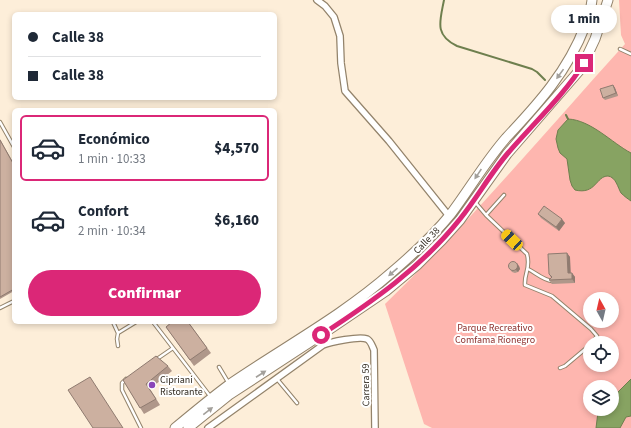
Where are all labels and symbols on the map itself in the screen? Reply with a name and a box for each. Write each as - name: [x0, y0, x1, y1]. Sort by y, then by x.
- callout: 1 min: [551, 5, 617, 33]
- route end: [575, 54, 593, 72]
- one-way arrow: [556, 68, 564, 79]
- one-way arrow: [474, 169, 482, 180]
- street label: Calle 38: [410, 224, 443, 257]
- car: [499, 227, 525, 253]
- one-way arrow: [387, 267, 398, 276]
- north arrow: [583, 292, 619, 328]
- park label: Parque Recreativo Comfama Rionegro: [455, 321, 535, 347]
- route start: [312, 326, 330, 344]
- street label: Carrera 59: [359, 363, 373, 406]
- one-way arrow: [256, 370, 266, 378]
- place label: Cipriani Ristorante: [160, 373, 203, 399]
- marker: Cipriani Ristorante: [147, 380, 157, 390]
- one-way arrow: [203, 407, 214, 416]

